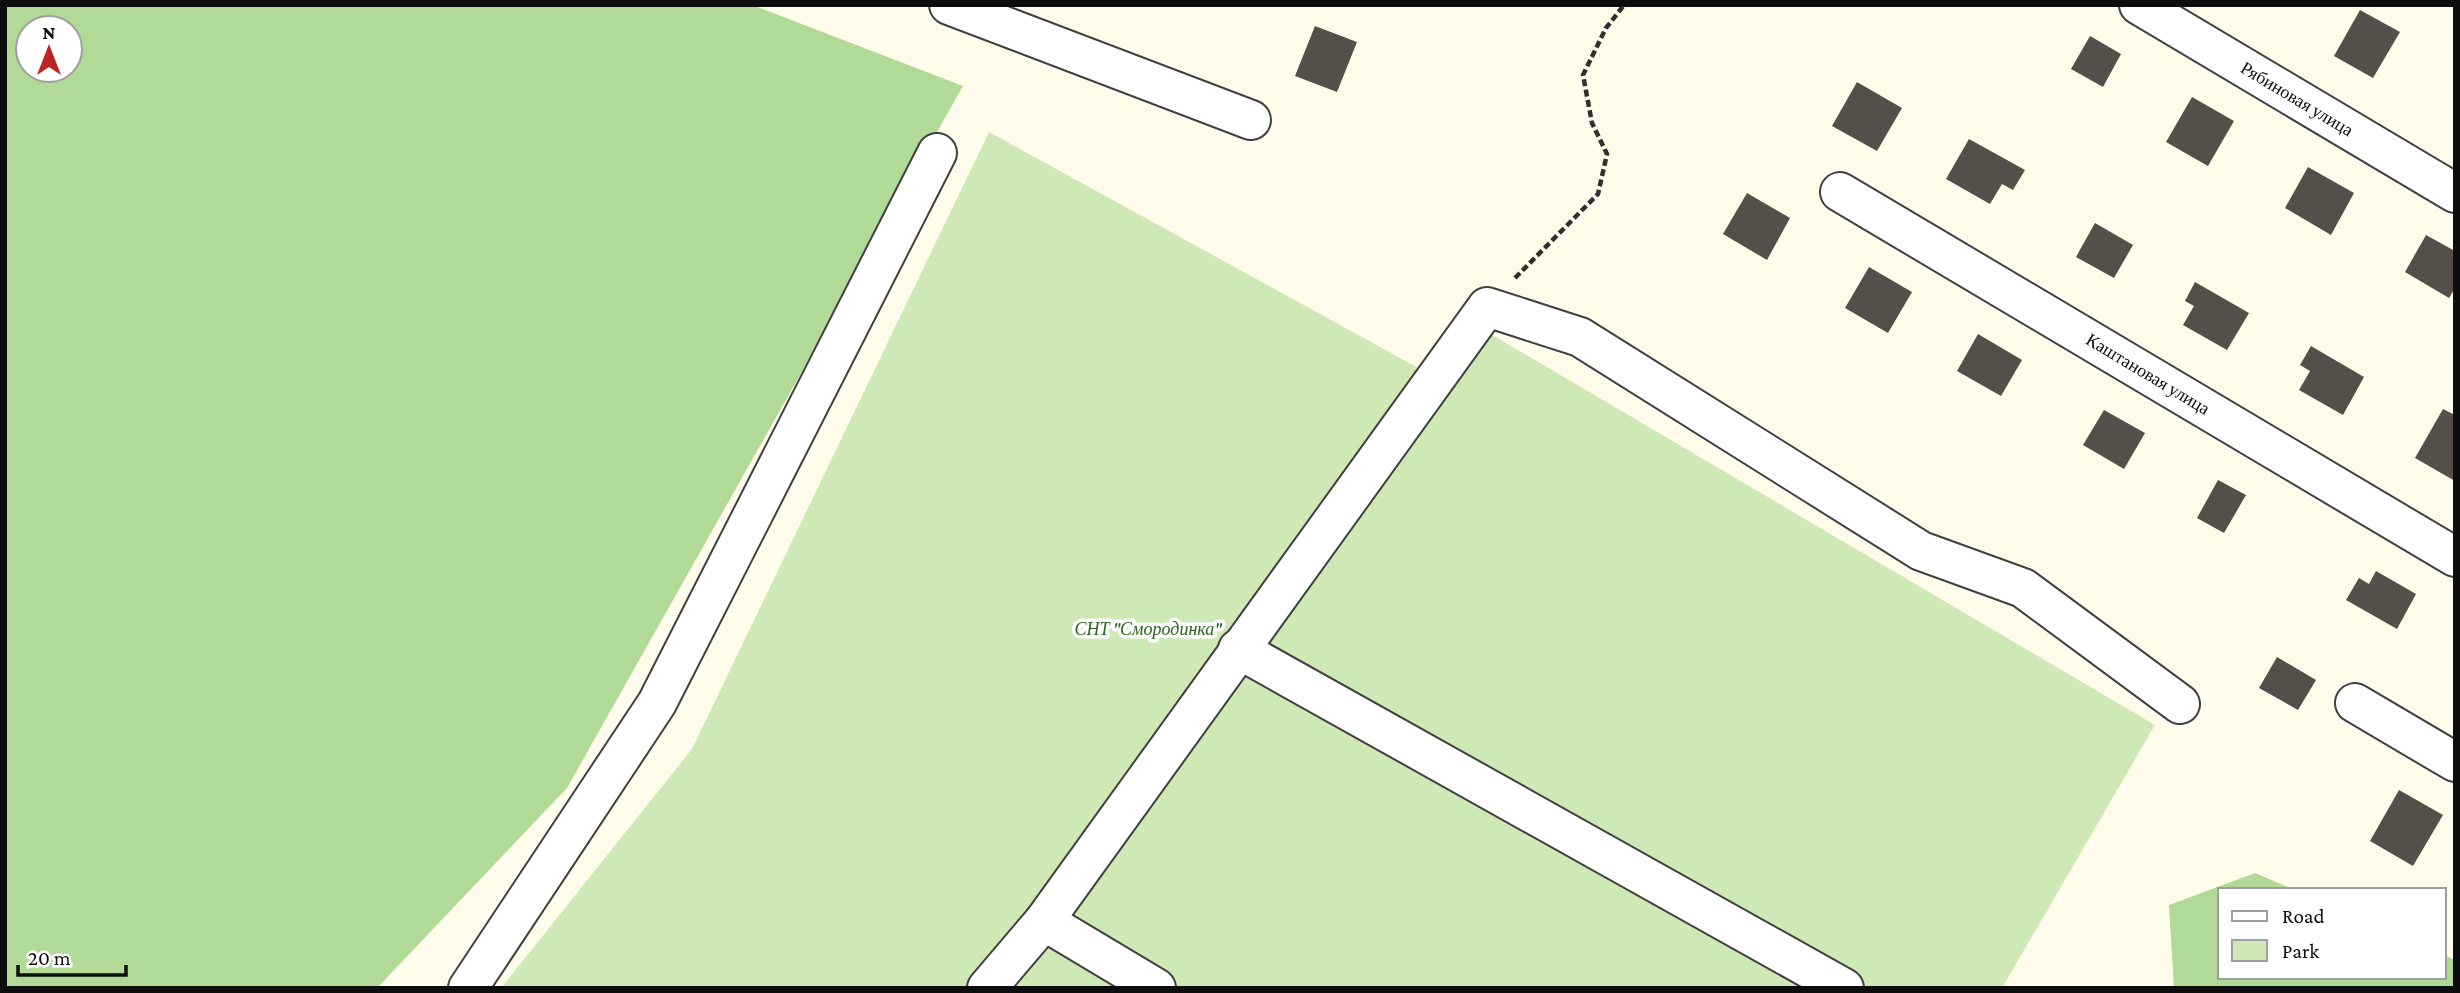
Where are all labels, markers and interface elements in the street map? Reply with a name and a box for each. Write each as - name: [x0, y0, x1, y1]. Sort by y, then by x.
- north arrow: [14, 14, 84, 84]
- text: N: [43, 22, 56, 43]
- street label: Рябиновая улица: [2237, 58, 2357, 140]
- street label: Каштановая улица: [2083, 329, 2213, 419]
- park label: СНТ "Смородинка": [1074, 619, 1222, 639]
- legend: [2218, 888, 2446, 979]
- text: Road: [2282, 904, 2325, 928]
- scale bar: [18, 934, 126, 978]
- text: Park: [2282, 939, 2319, 963]
- text: 20 m: [28, 946, 71, 970]

